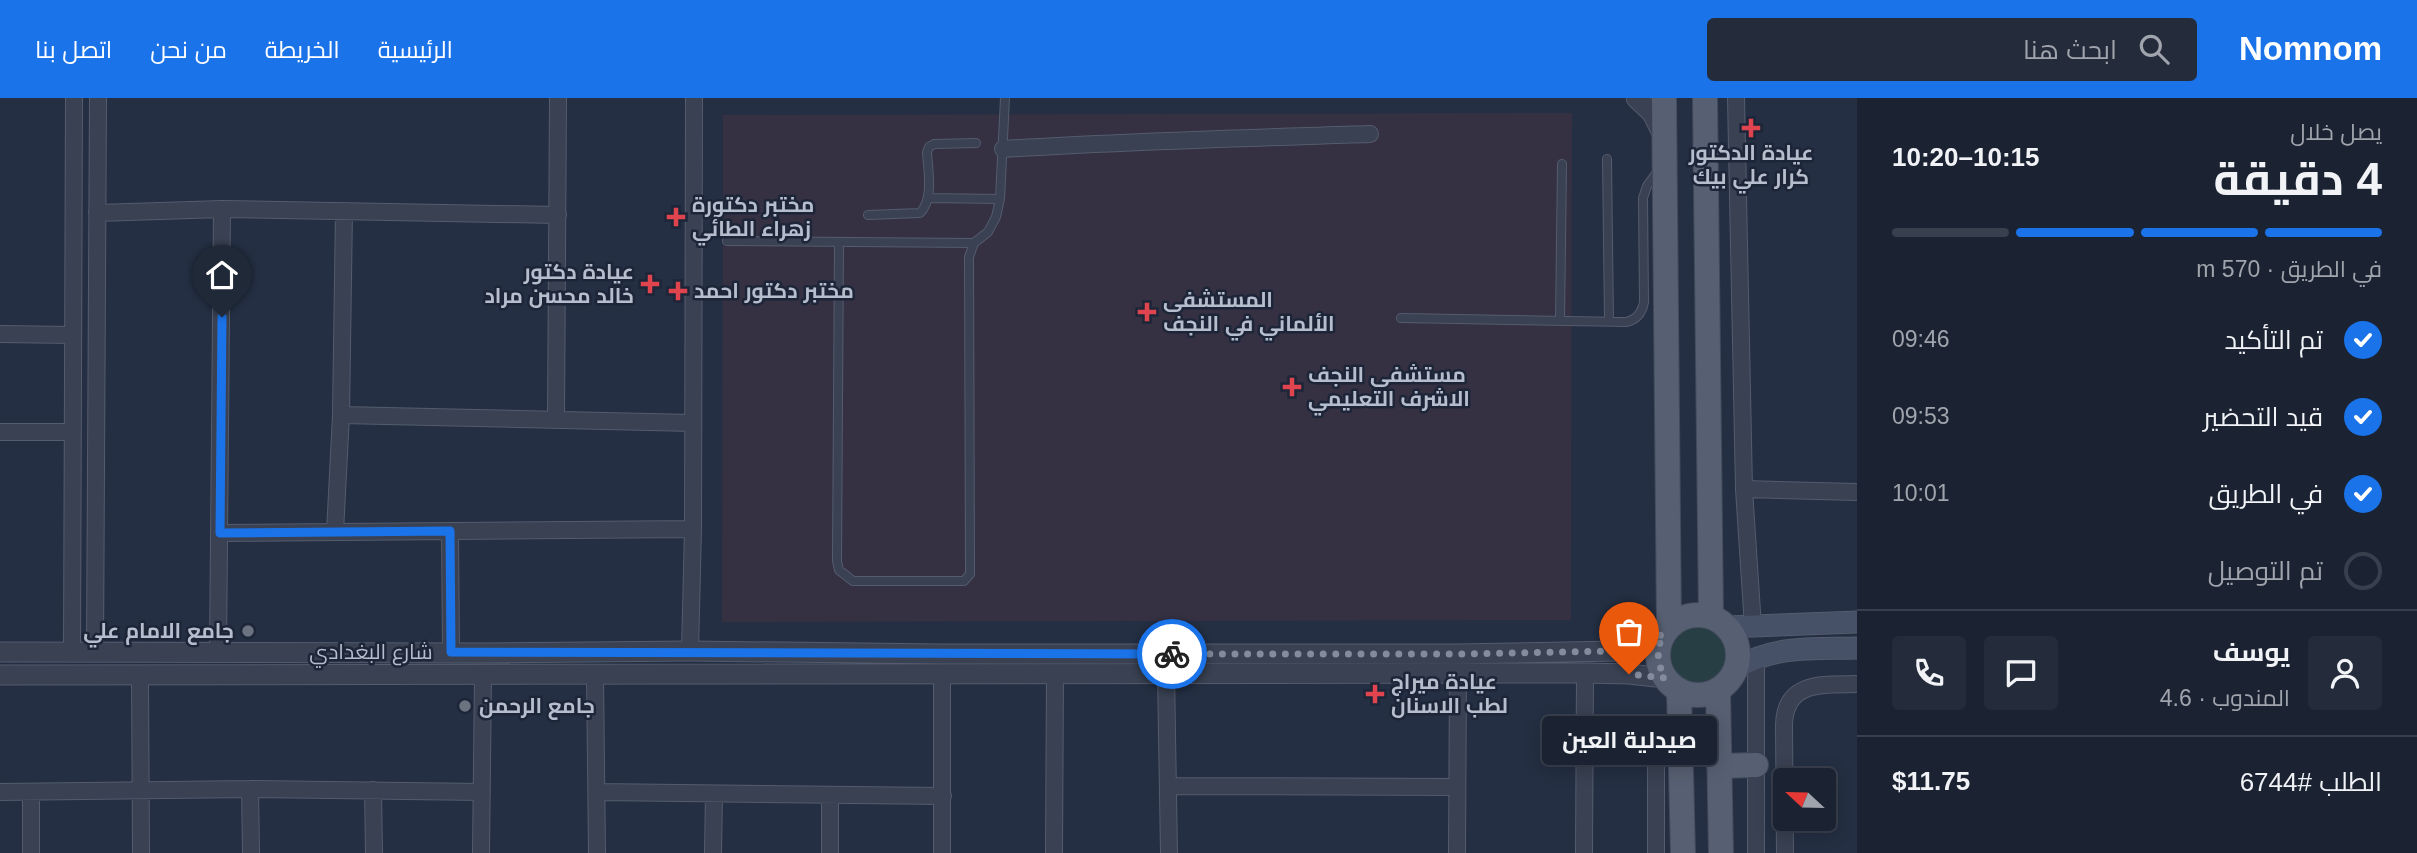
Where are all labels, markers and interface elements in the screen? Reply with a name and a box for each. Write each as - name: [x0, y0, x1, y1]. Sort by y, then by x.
- search box: [1707, 18, 2197, 81]
- icon: search: [2135, 30, 2173, 68]
- text: Nomnom: [2239, 30, 2382, 67]
- text: ابحث هنا: [2023, 35, 2117, 65]
- text: اتصل بنا: [35, 36, 112, 63]
- text: من نحن: [150, 36, 227, 63]
- text: الخريطة: [265, 36, 340, 63]
- text: الرئيسية: [378, 36, 453, 63]
- marker: عيادة الدكتور كرار علي بيك: [1741, 118, 1761, 138]
- text: يصل خلال: [2290, 119, 2382, 145]
- place label: عيادة الدكتور كرار علي بيك: [1688, 141, 1813, 194]
- text: 10:15–10:20: [1892, 142, 2039, 172]
- text: 4 دقيقة: [2214, 153, 2382, 205]
- place label: مختبر دكتورة زهراء الطائي: [692, 193, 814, 246]
- marker: مختبر دكتورة زهراء الطائي: [666, 207, 686, 227]
- pin: [192, 245, 252, 317]
- icon: home: [203, 256, 241, 294]
- text: في الطريق · 570 m: [2196, 256, 2382, 282]
- place label: عيادة دكتور خالد محسن مراد: [484, 260, 634, 308]
- marker: عيادة دكتور خالد محسن مراد: [640, 274, 660, 294]
- place label: مختبر دكتور احمد: [694, 279, 854, 304]
- marker: مختبر دكتور احمد: [668, 281, 688, 301]
- place label: المستشفى الألماني في النجف: [1163, 288, 1335, 341]
- marker: المستشفى الألماني في النجف: [1137, 302, 1157, 322]
- icon: check: [2344, 321, 2382, 359]
- text: تم التأكيد: [2224, 325, 2323, 355]
- text: 09:46: [1892, 326, 1950, 352]
- place label: مستشفى النجف الاشرف التعليمي: [1308, 363, 1470, 416]
- marker: مستشفى النجف الاشرف التعليمي: [1282, 377, 1302, 397]
- icon: check: [2344, 398, 2382, 436]
- text: قيد التحضير: [2203, 402, 2323, 432]
- text: 09:53: [1892, 403, 1950, 429]
- icon: check: [2344, 475, 2382, 513]
- text: في الطريق: [2208, 479, 2323, 509]
- text: 10:01: [1892, 480, 1950, 506]
- text: تم التوصيل: [2208, 556, 2323, 586]
- pin: [1599, 602, 1659, 674]
- icon: bag: [1610, 613, 1648, 651]
- place label: جامع الامام علي: [83, 619, 234, 648]
- courier: [1137, 619, 1207, 689]
- marker: جامع الامام علي: [240, 623, 256, 639]
- icon: bike: [1153, 635, 1191, 673]
- button: phone: [1892, 636, 1966, 710]
- button: chat: [1984, 636, 2058, 710]
- button: person: [2308, 636, 2382, 710]
- text: يوسف: [2213, 637, 2290, 667]
- street label: شارع البغدادي: [309, 640, 433, 668]
- place label: عيادة ميراج لطب الاسنان: [1391, 670, 1508, 718]
- marker: عيادة ميراج لطب الاسنان: [1365, 684, 1385, 704]
- text: المندوب · 4.6: [2160, 685, 2290, 711]
- place label: جامع الرحمن: [479, 694, 595, 720]
- marker: جامع الرحمن: [457, 698, 473, 714]
- callout: صيدلية العين: [1542, 716, 1716, 765]
- text: صيدلية العين: [1562, 727, 1697, 753]
- text: $11.75: [1892, 766, 1970, 796]
- text: الطلب #6744: [2240, 767, 2382, 797]
- north arrow: [1773, 768, 1836, 831]
- map controls: [1773, 768, 1836, 831]

